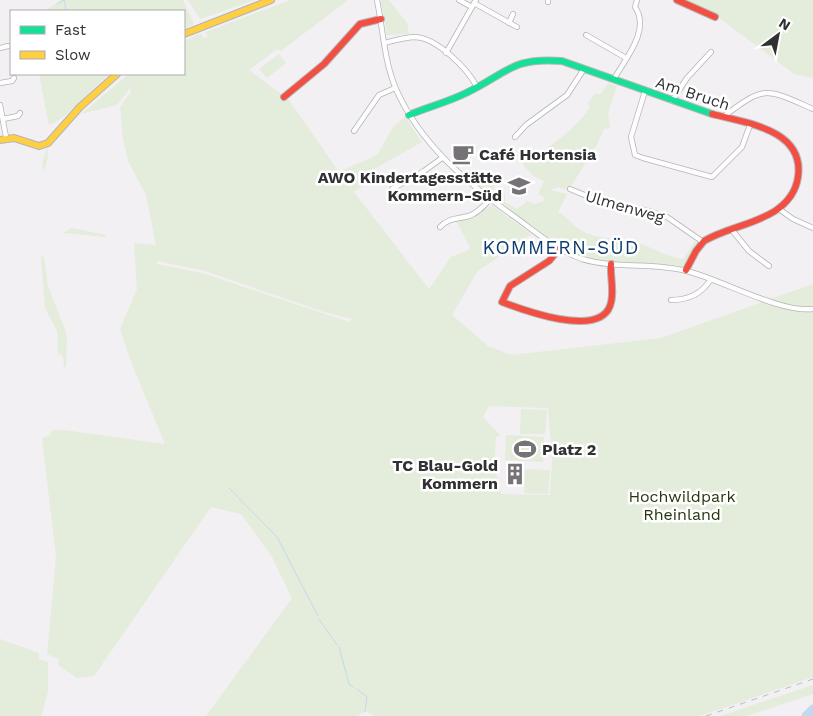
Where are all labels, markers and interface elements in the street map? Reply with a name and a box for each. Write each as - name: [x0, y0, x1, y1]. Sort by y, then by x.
- legend: [10, 10, 185, 75]
- north arrow: [753, 10, 803, 60]
- text: N: [776, 14, 794, 34]
- text: Fast: [55, 21, 87, 39]
- text: Slow: [55, 46, 91, 64]
- street label: Am Bruch: [653, 73, 732, 114]
- cafe icon: Café Hortensia: [450, 141, 476, 167]
- place label: Café Hortensia: [479, 145, 597, 164]
- place label: AWO Kindertagesstätte Kommern-Süd: [318, 168, 502, 205]
- school or university icon: AWO Kindertagesstätte Kommern-Süd: [506, 173, 532, 199]
- street label: Ulmenweg: [583, 186, 667, 227]
- district label: KOMMERN-SÜD: [483, 236, 639, 259]
- sports icon: Platz 2: [512, 436, 538, 462]
- place label: Platz 2: [542, 440, 596, 459]
- place label: TC Blau-Gold Kommern: [392, 456, 498, 493]
- building icon: TC Blau-Gold Kommern: [502, 461, 528, 487]
- park label: Hochwildpark Rheinland: [628, 487, 736, 524]

